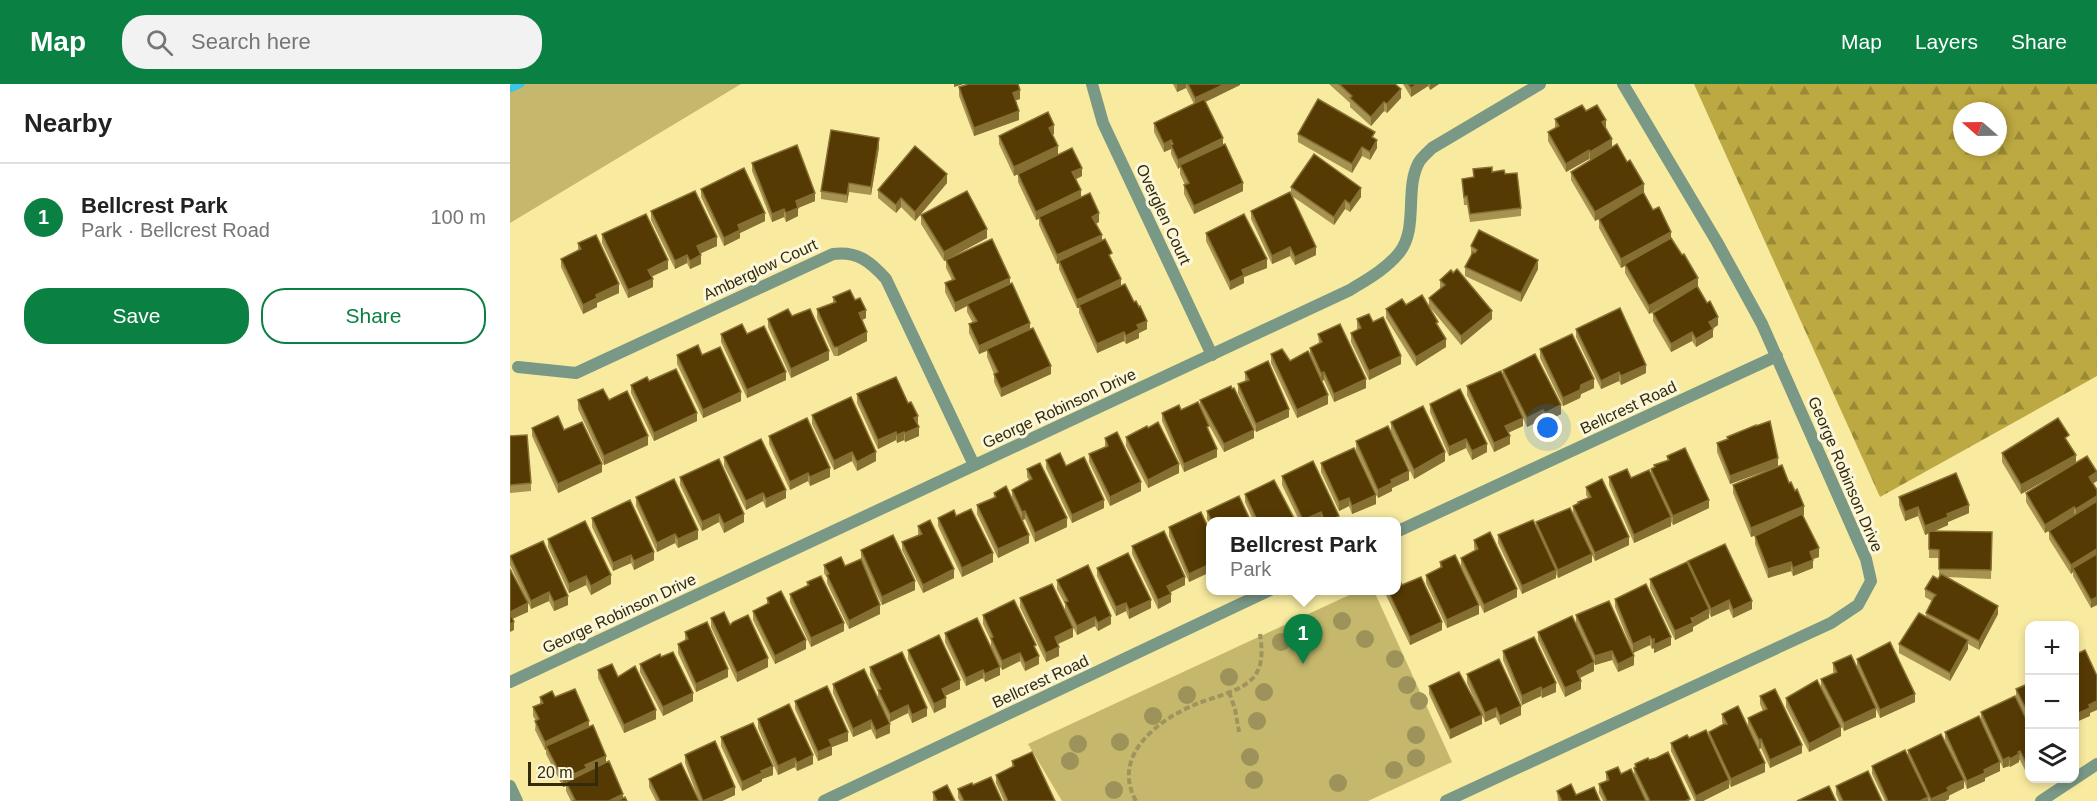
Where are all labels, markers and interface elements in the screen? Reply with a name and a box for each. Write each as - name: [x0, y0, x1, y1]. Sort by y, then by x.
- search box: [122, 15, 542, 69]
- text: Map: [30, 26, 86, 57]
- icon: search: [143, 26, 176, 59]
- text: Search here: [191, 29, 311, 54]
- text: Map: [1841, 30, 1882, 53]
- text: Layers: [1915, 30, 1978, 53]
- text: Share: [2011, 30, 2067, 53]
- north arrow: [1953, 102, 2007, 156]
- text: Nearby: [24, 108, 112, 138]
- street label: Overglen Court: [1133, 161, 1194, 267]
- text: Bellcrest Park: [81, 193, 228, 218]
- text: 1: [38, 206, 49, 228]
- text: 100 m: [430, 206, 486, 228]
- text: Park · Bellcrest Road: [81, 219, 270, 241]
- street label: Amberglow Court: [701, 235, 820, 303]
- button: Save: [24, 288, 249, 344]
- button: Share: [261, 288, 486, 344]
- street label: George Robinson Drive: [980, 365, 1139, 451]
- street label: Bellcrest Road: [1577, 378, 1679, 437]
- street label: George Robinson Drive: [1805, 394, 1886, 555]
- your location: [1533, 413, 1562, 442]
- popup: [1206, 517, 1401, 595]
- text: Bellcrest Park: [1230, 532, 1377, 557]
- text: Park: [1230, 558, 1271, 580]
- street label: George Robinson Drive: [540, 570, 699, 656]
- pin: 1: [1284, 614, 1322, 664]
- map controls: [2025, 621, 2079, 783]
- button: +: [2025, 621, 2079, 675]
- street label: Bellcrest Road: [989, 652, 1091, 711]
- button: −: [2025, 675, 2079, 729]
- button: layers: [2025, 729, 2079, 783]
- scale bar: [528, 759, 598, 786]
- text: 20 m: [537, 764, 573, 781]

